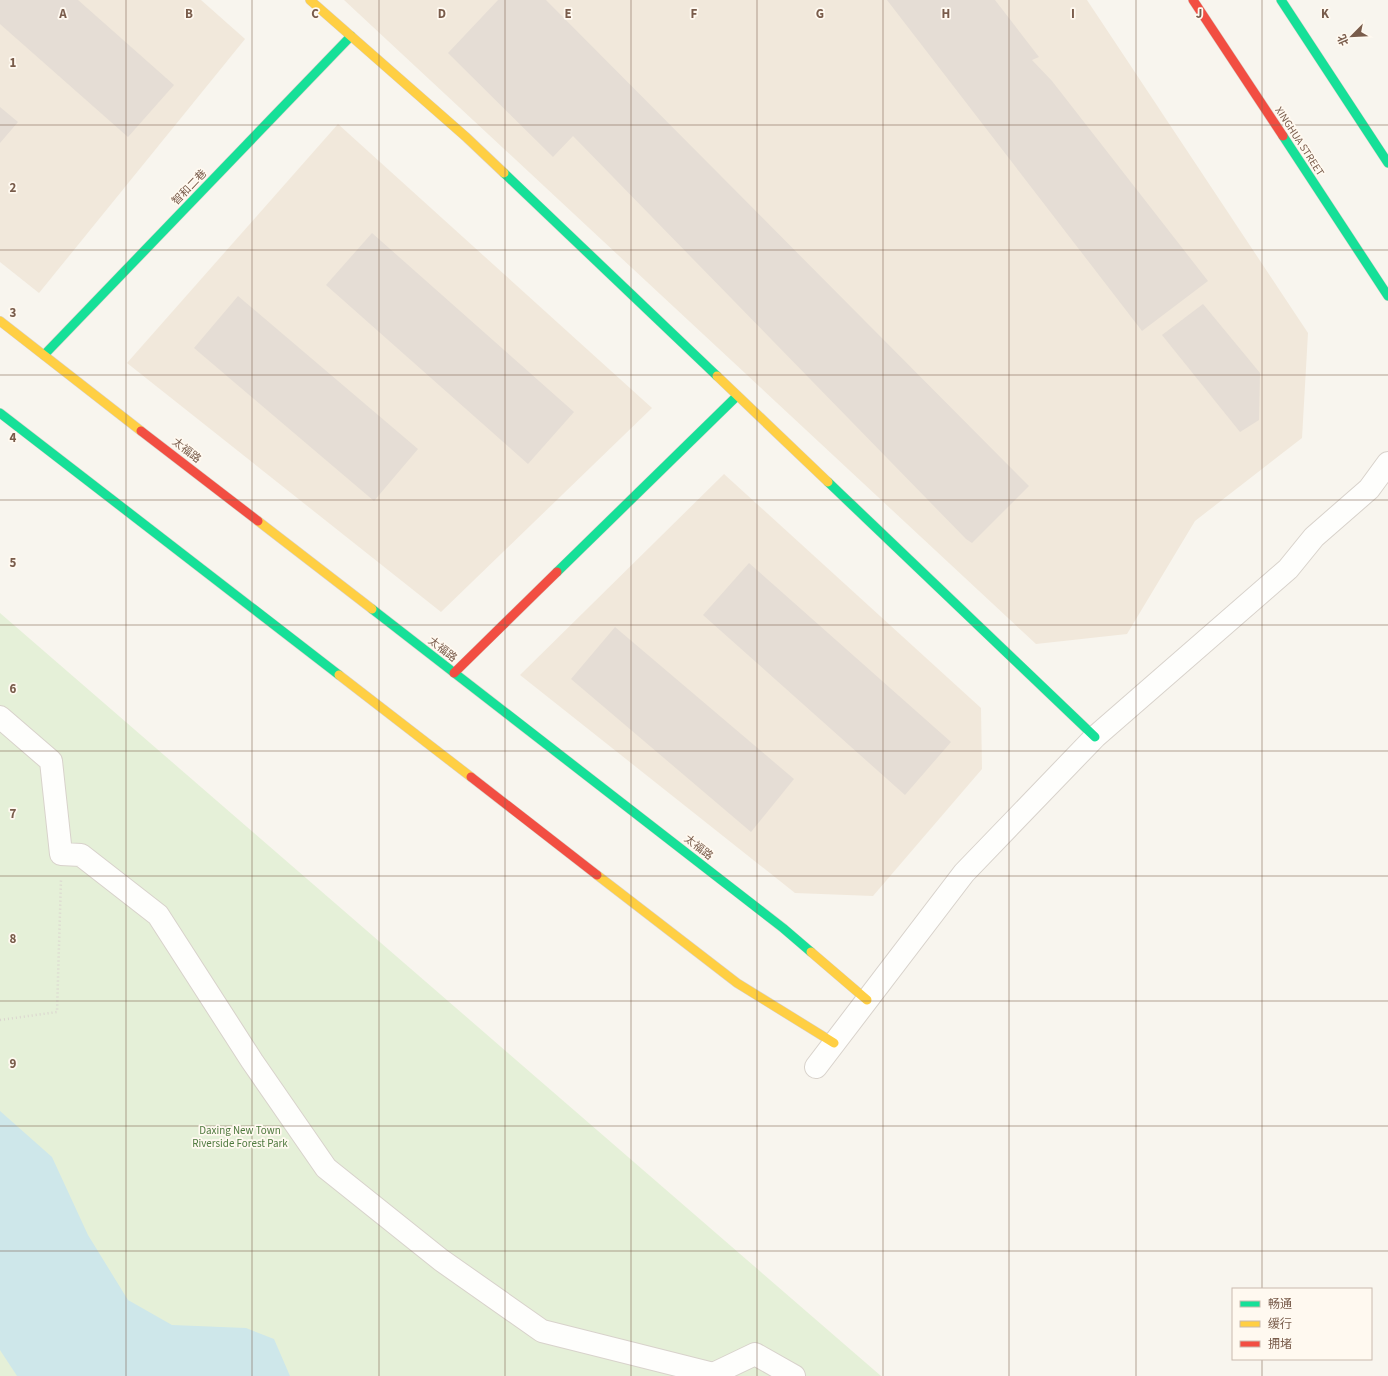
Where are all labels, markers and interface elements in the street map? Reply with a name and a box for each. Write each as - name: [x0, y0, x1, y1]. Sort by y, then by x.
- text: A: [58, 5, 67, 23]
- text: B: [185, 5, 193, 23]
- text: C: [311, 5, 319, 23]
- text: D: [438, 5, 446, 23]
- text: E: [564, 5, 572, 23]
- text: F: [691, 5, 698, 23]
- text: G: [816, 5, 824, 23]
- text: H: [942, 5, 950, 23]
- text: I: [1071, 5, 1075, 23]
- text: J: [1196, 5, 1202, 23]
- text: K: [1321, 5, 1330, 23]
- north arrow: [1332, 16, 1372, 56]
- text: 北: [1334, 32, 1352, 48]
- text: 1: [10, 54, 17, 72]
- street label: XINGHUA STREET: [1272, 104, 1328, 179]
- street label: 智和二巷: [169, 166, 210, 208]
- text: 2: [10, 179, 17, 197]
- text: 3: [10, 304, 17, 322]
- text: 4: [10, 429, 17, 447]
- street label: 太福路: [169, 434, 204, 466]
- text: 5: [10, 554, 17, 572]
- street label: 太福路: [425, 633, 460, 665]
- text: 6: [10, 680, 17, 698]
- text: 7: [10, 805, 17, 823]
- street label: 太福路: [681, 831, 716, 863]
- text: 8: [10, 930, 17, 948]
- text: 9: [10, 1055, 17, 1073]
- park label: Daxing New Town Riverside Forest Park: [192, 1123, 288, 1151]
- legend: [1232, 1288, 1372, 1360]
- text: 畅通: [1268, 1296, 1292, 1313]
- text: 缓行: [1268, 1316, 1292, 1333]
- text: 拥堵: [1268, 1336, 1292, 1353]

